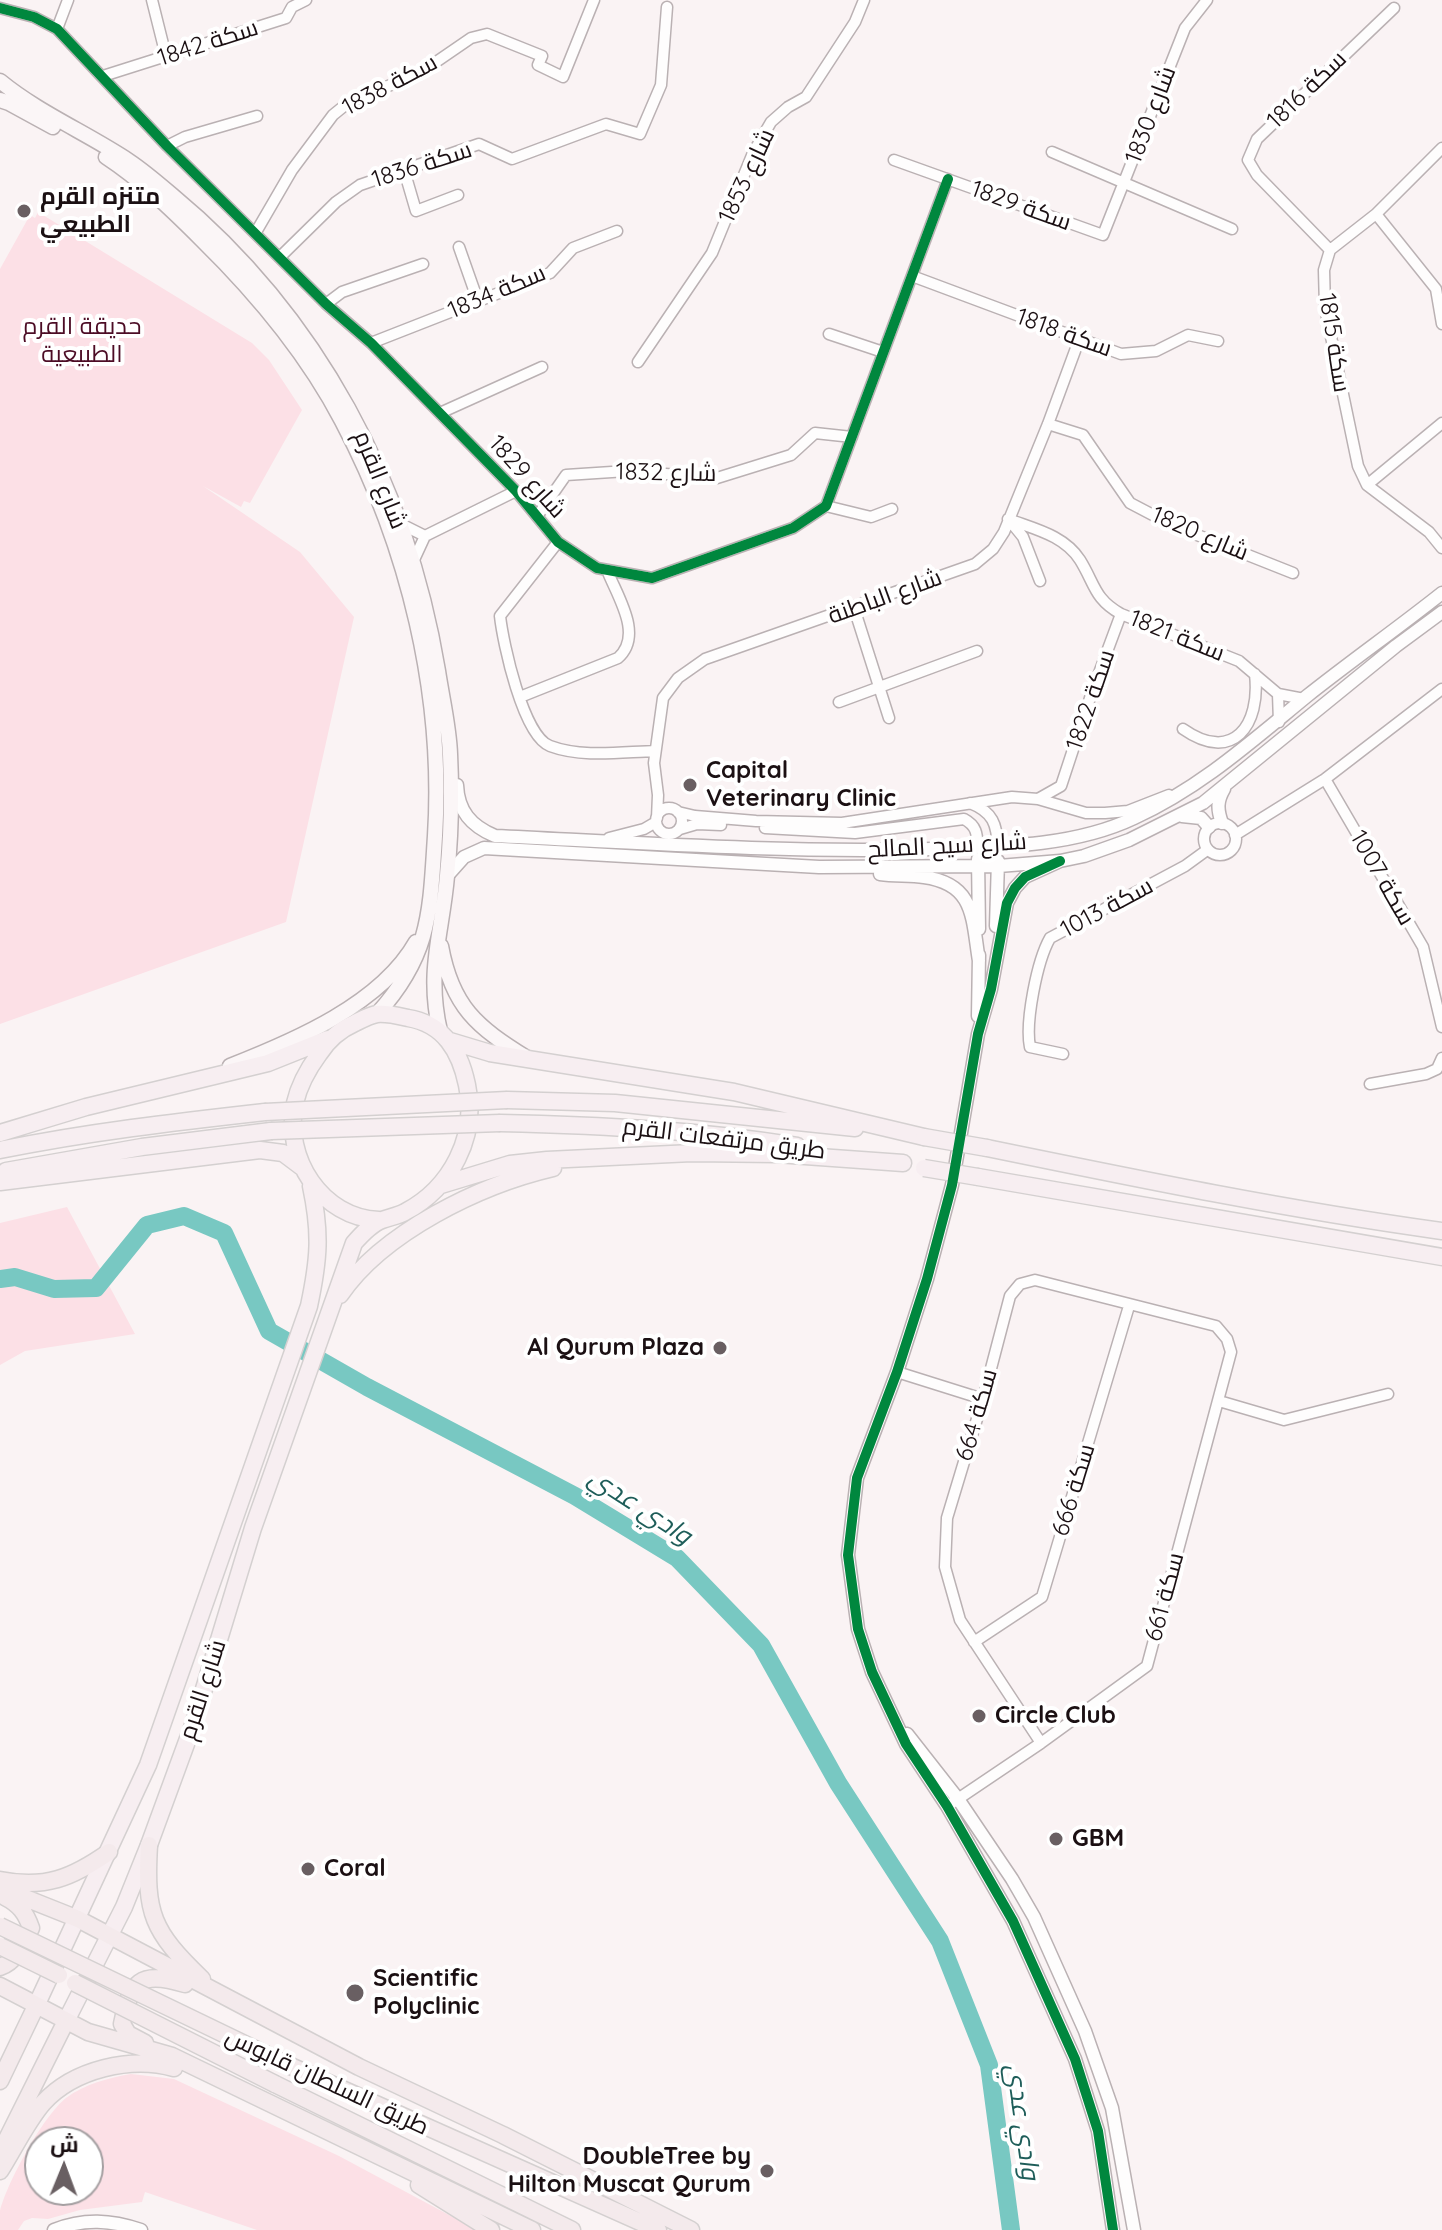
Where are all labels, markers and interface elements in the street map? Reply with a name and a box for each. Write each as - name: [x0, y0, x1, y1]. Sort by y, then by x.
- street label: سكة 1842: [154, 13, 262, 73]
- street label: سكة 1816: [1261, 45, 1353, 135]
- street label: 1838 سكة: [338, 48, 442, 122]
- street label: 1830 شارع: [1119, 62, 1183, 168]
- street label: شارع 1853: [713, 124, 781, 228]
- street label: سكة 1836: [368, 135, 476, 195]
- street label: سكة 1829: [967, 175, 1075, 237]
- place label: متنزه القرم الطبيعي: [40, 183, 160, 239]
- marker: متنزه القرم الطبيعي: [15, 202, 33, 220]
- street label: سكة 1834: [444, 259, 550, 325]
- street label: سكة 1815: [1312, 291, 1356, 395]
- street label: سكة 1818: [1012, 302, 1116, 364]
- park label: حديقة القرم الطبيعية: [23, 313, 141, 369]
- street label: شارع القرم: [347, 427, 413, 533]
- street label: 1829 شارع: [482, 430, 572, 524]
- street label: 1832 شارع: [615, 458, 717, 488]
- street label: 1820 شارع: [1147, 501, 1253, 567]
- street label: شارع الباطنة: [824, 563, 946, 631]
- street label: سكة 1821: [1125, 604, 1229, 668]
- street label: سكة 1822: [1060, 646, 1122, 754]
- place label: Capital Veterinary Clinic: [706, 757, 896, 813]
- marker: Capital Veterinary Clinic: [681, 776, 699, 794]
- street label: سكة 1007: [1343, 826, 1421, 930]
- street label: شارع سيح المالح: [867, 827, 1027, 865]
- street label: سكة 1013: [1056, 872, 1158, 944]
- street label: طريق مرتفعات القرم: [621, 1112, 827, 1166]
- place label: Al Qurum Plaza: [527, 1334, 704, 1362]
- marker: Al Qurum Plaza: [711, 1339, 729, 1357]
- street label: سكة 664: [950, 1365, 1004, 1465]
- street label: سكة 666: [1046, 1440, 1102, 1540]
- water label: وادي عدي: [583, 1462, 697, 1552]
- street label: سكة 661: [1139, 1549, 1191, 1645]
- street label: شارع القرم: [173, 1636, 233, 1744]
- place label: Circle Club: [995, 1702, 1116, 1730]
- marker: Circle Club: [970, 1707, 988, 1725]
- place label: GBM: [1072, 1825, 1124, 1853]
- marker: GBM: [1047, 1830, 1065, 1848]
- place label: Coral: [324, 1855, 386, 1883]
- marker: Coral: [299, 1860, 317, 1878]
- place label: Scientific Polyclinic: [373, 1965, 479, 2021]
- marker: Scientific Polyclinic: [344, 1982, 366, 2004]
- street label: طريق السلطان قابوس: [221, 2022, 433, 2142]
- water label: وادي عدي: [998, 2062, 1046, 2182]
- north arrow: [24, 2126, 104, 2206]
- text: ش: [50, 2130, 79, 2158]
- place label: DoubleTree by Hilton Muscat Qurum: [508, 2143, 751, 2199]
- marker: DoubleTree by Hilton Muscat Qurum: [758, 2162, 776, 2180]

